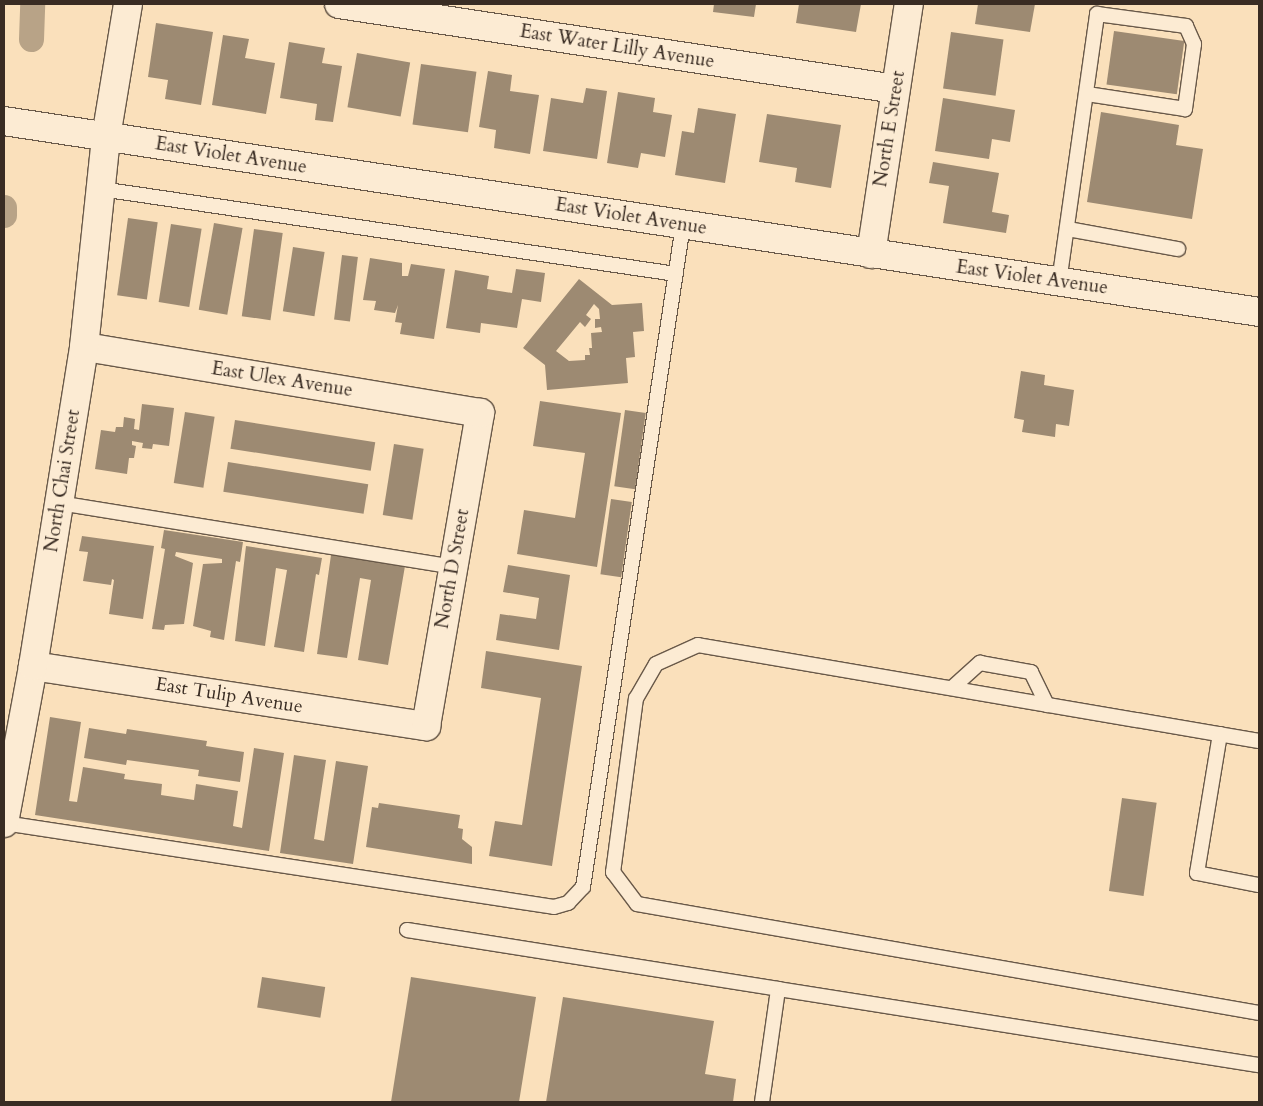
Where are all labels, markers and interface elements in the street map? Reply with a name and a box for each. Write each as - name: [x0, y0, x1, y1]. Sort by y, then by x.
- street label: East Water Lilly Avenue: [518, 20, 716, 74]
- street label: North E Street: [870, 69, 910, 189]
- street label: East Violet Avenue: [154, 133, 308, 179]
- street label: East Violet Avenue: [554, 194, 708, 240]
- street label: East Violet Avenue: [955, 256, 1109, 300]
- street label: East Ulex Avenue: [210, 358, 354, 402]
- street label: North Chai Street: [40, 408, 86, 554]
- street label: North D Street: [431, 507, 475, 631]
- street label: East Tulip Avenue: [154, 673, 304, 719]

